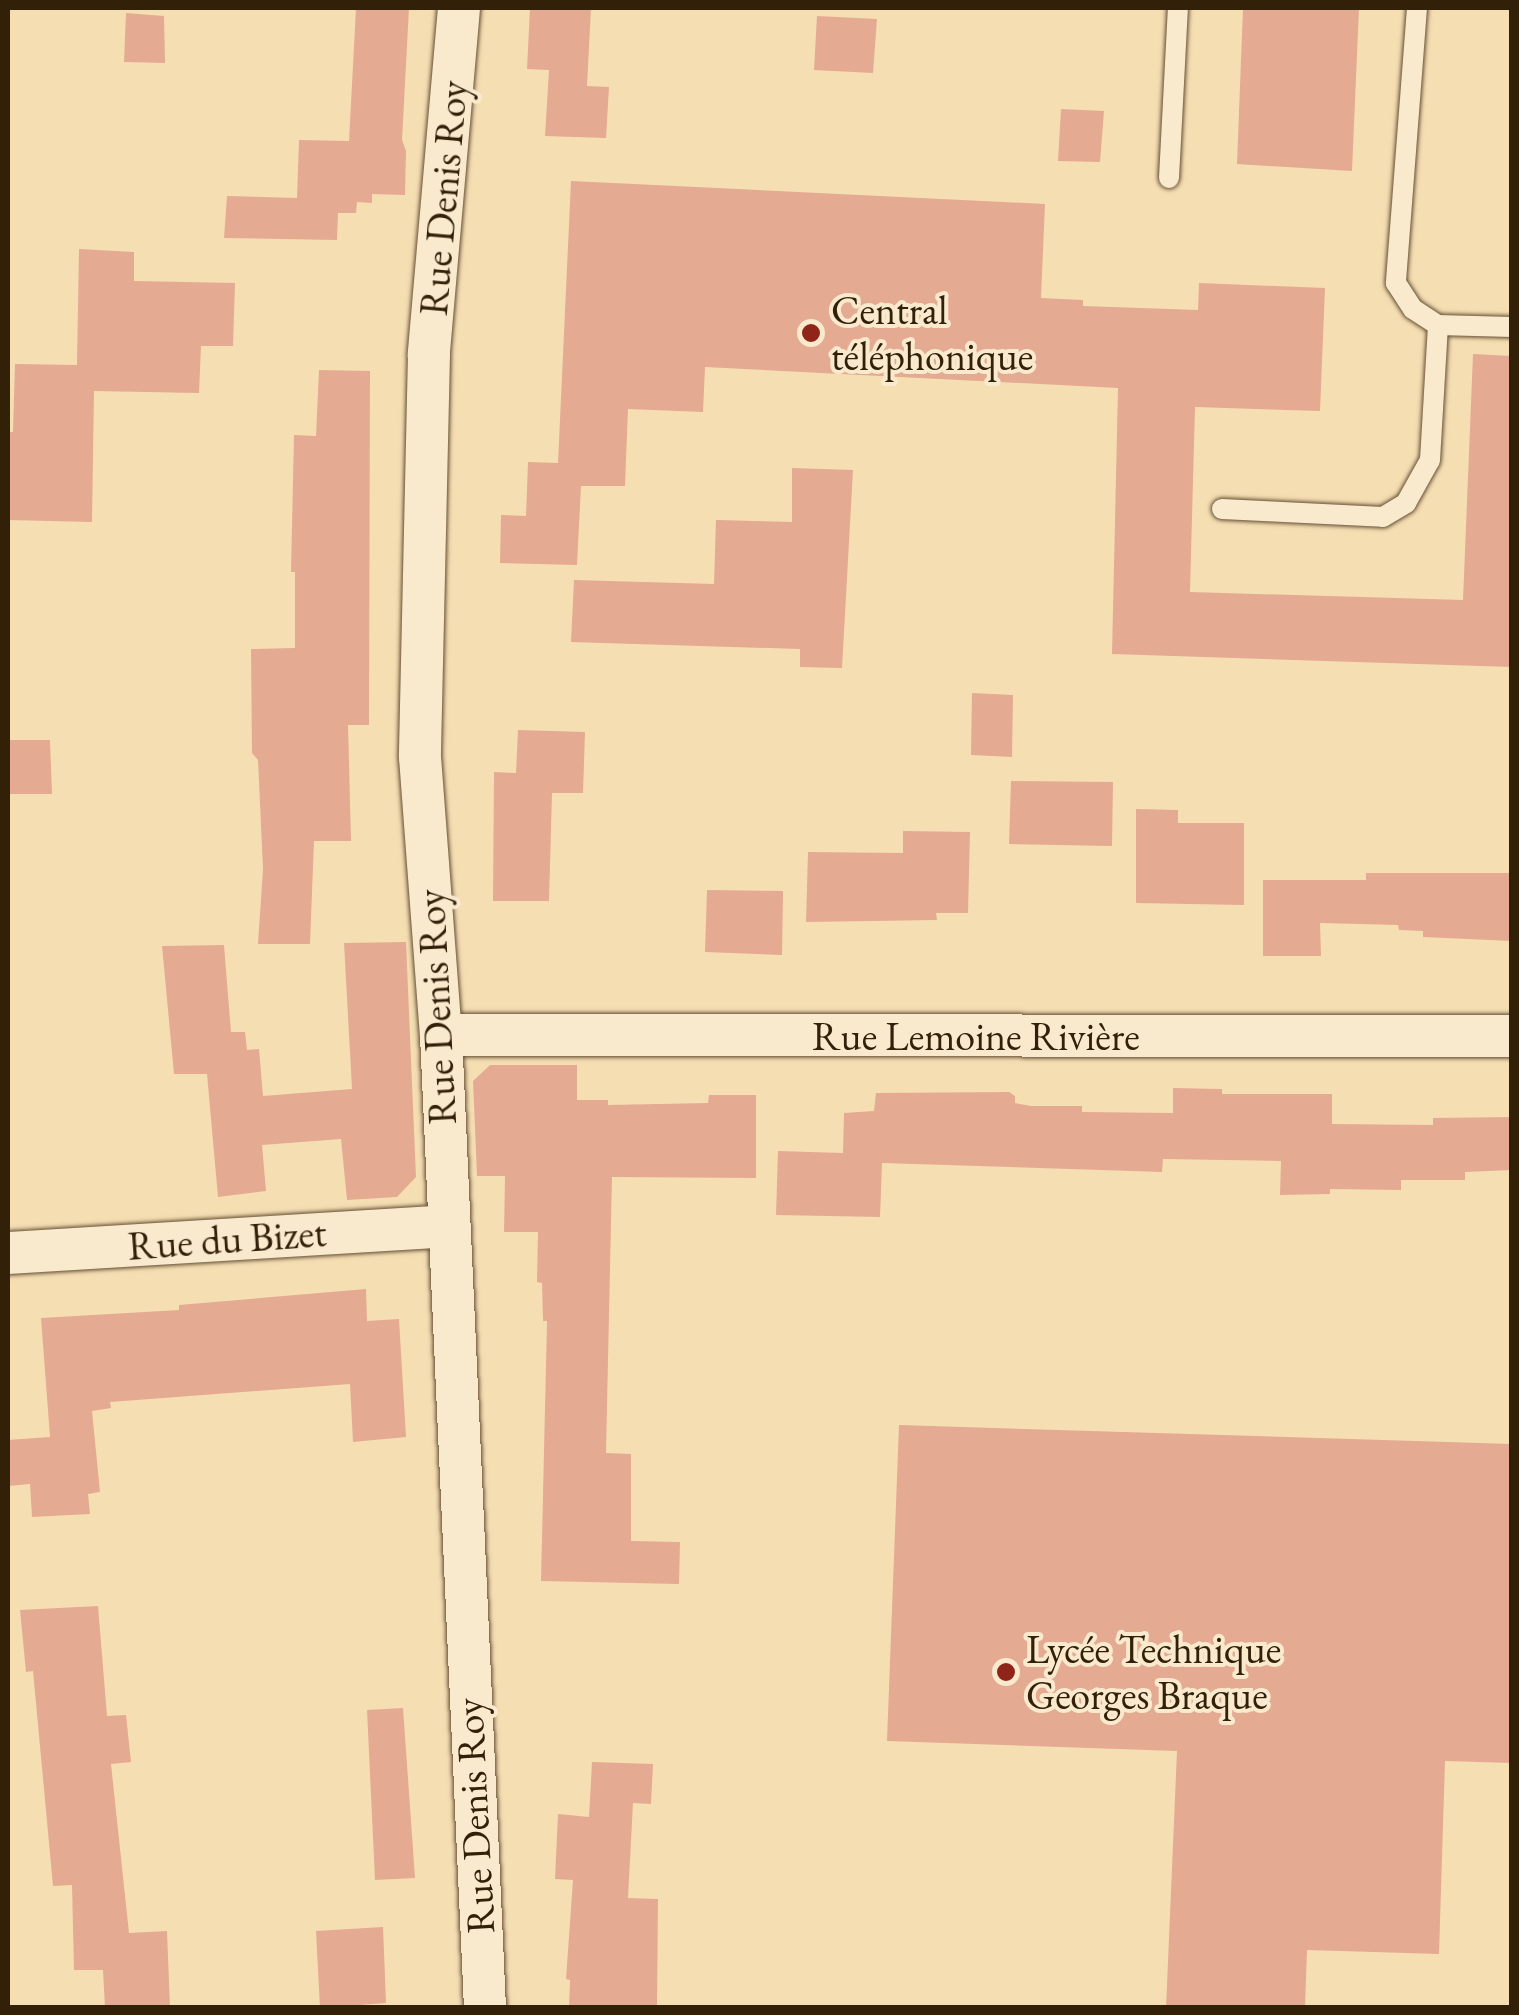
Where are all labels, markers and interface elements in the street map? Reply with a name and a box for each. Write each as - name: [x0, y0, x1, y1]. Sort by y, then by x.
- street label: Rue Denis Roy: [409, 79, 477, 317]
- place label: Central téléphonique: [831, 286, 1033, 380]
- marker: Central téléphonique: [800, 322, 822, 344]
- street label: Rue Denis Roy: [406, 888, 466, 1126]
- street label: Rue Lemoine Rivière: [812, 1012, 1140, 1060]
- street label: Rue du Bizet: [126, 1208, 328, 1270]
- place label: Lycée Technique Georges Braque: [1026, 1625, 1281, 1719]
- marker: Lycée Technique Georges Braque: [995, 1661, 1017, 1683]
- street label: Rue Denis Roy: [444, 1697, 504, 1935]

